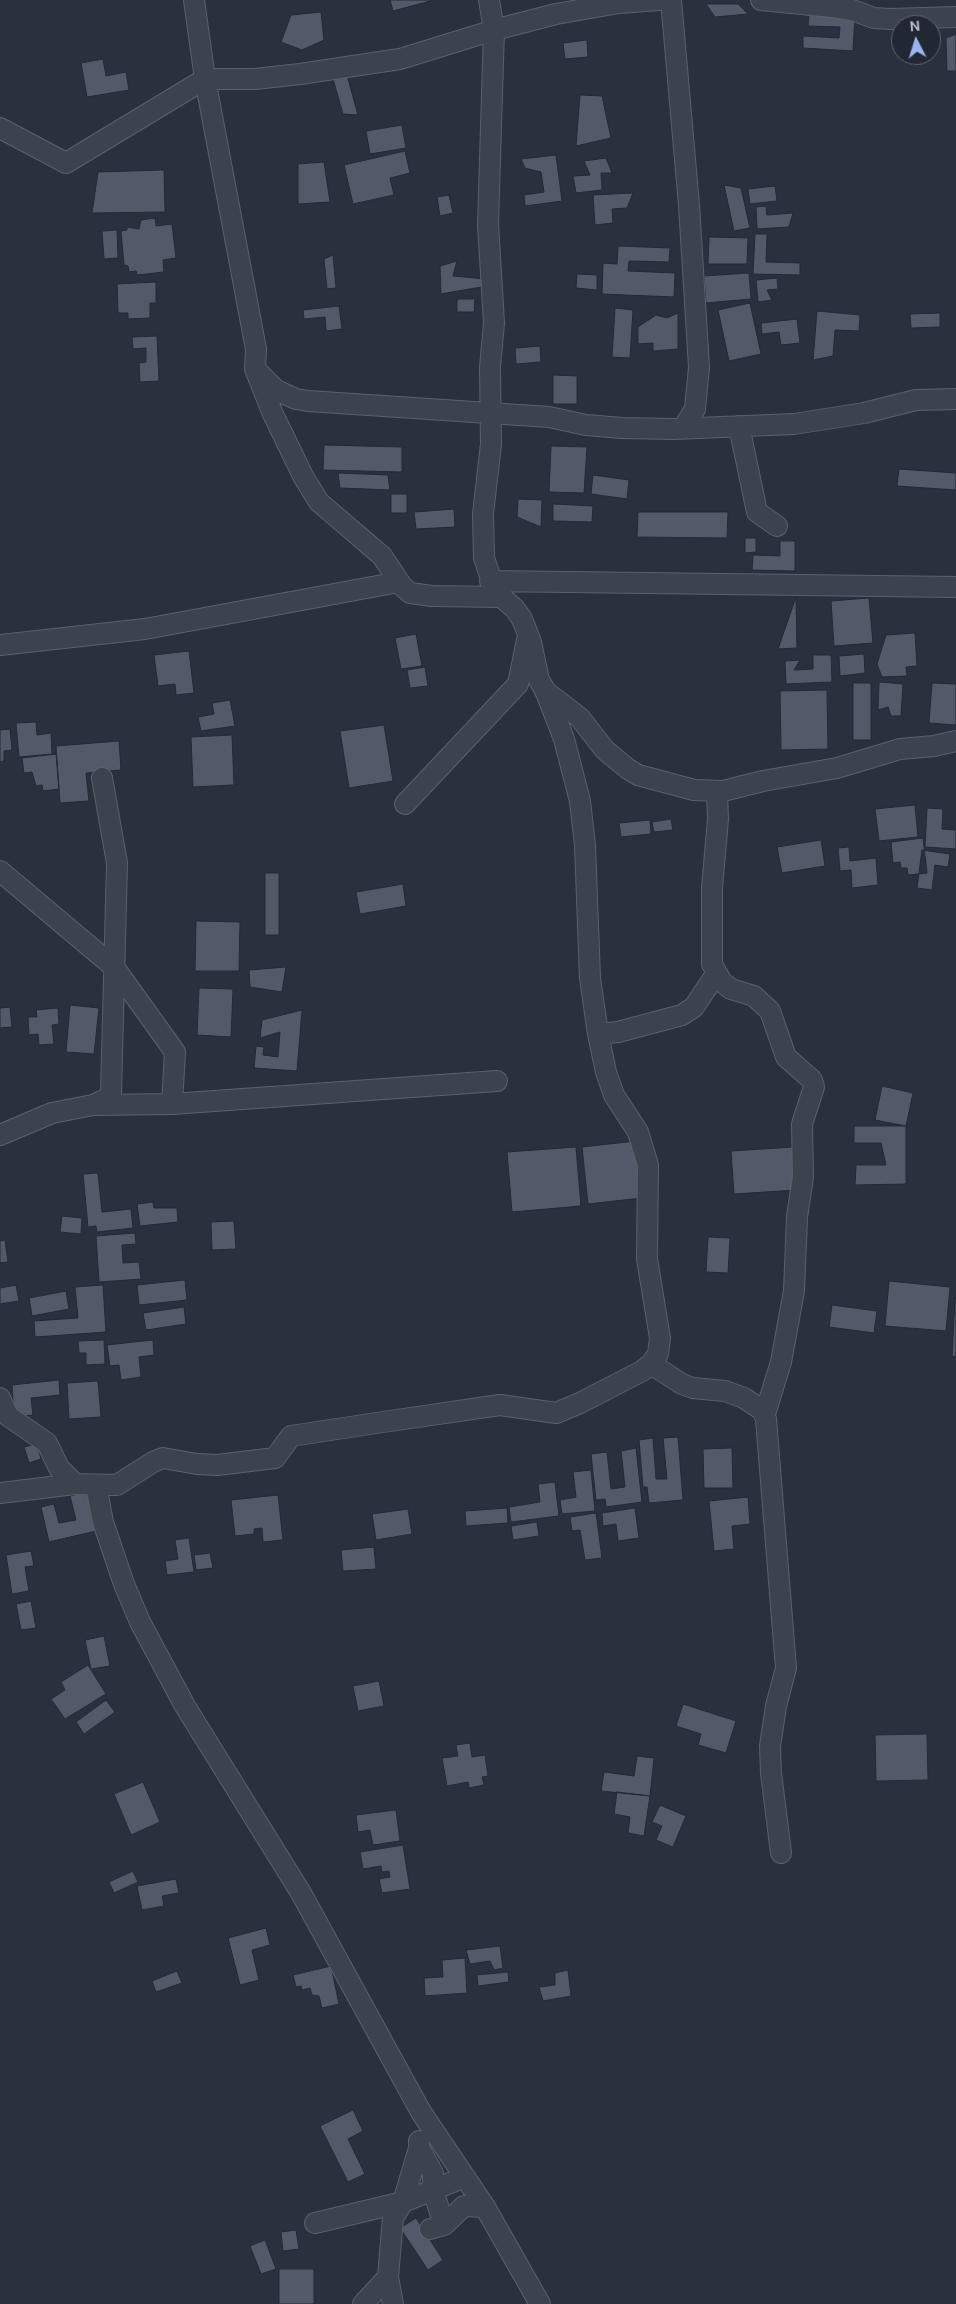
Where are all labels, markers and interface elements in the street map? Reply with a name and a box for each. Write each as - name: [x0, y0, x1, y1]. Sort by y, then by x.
- north arrow: [891, 15, 941, 65]
- text: N: [909, 17, 921, 35]

